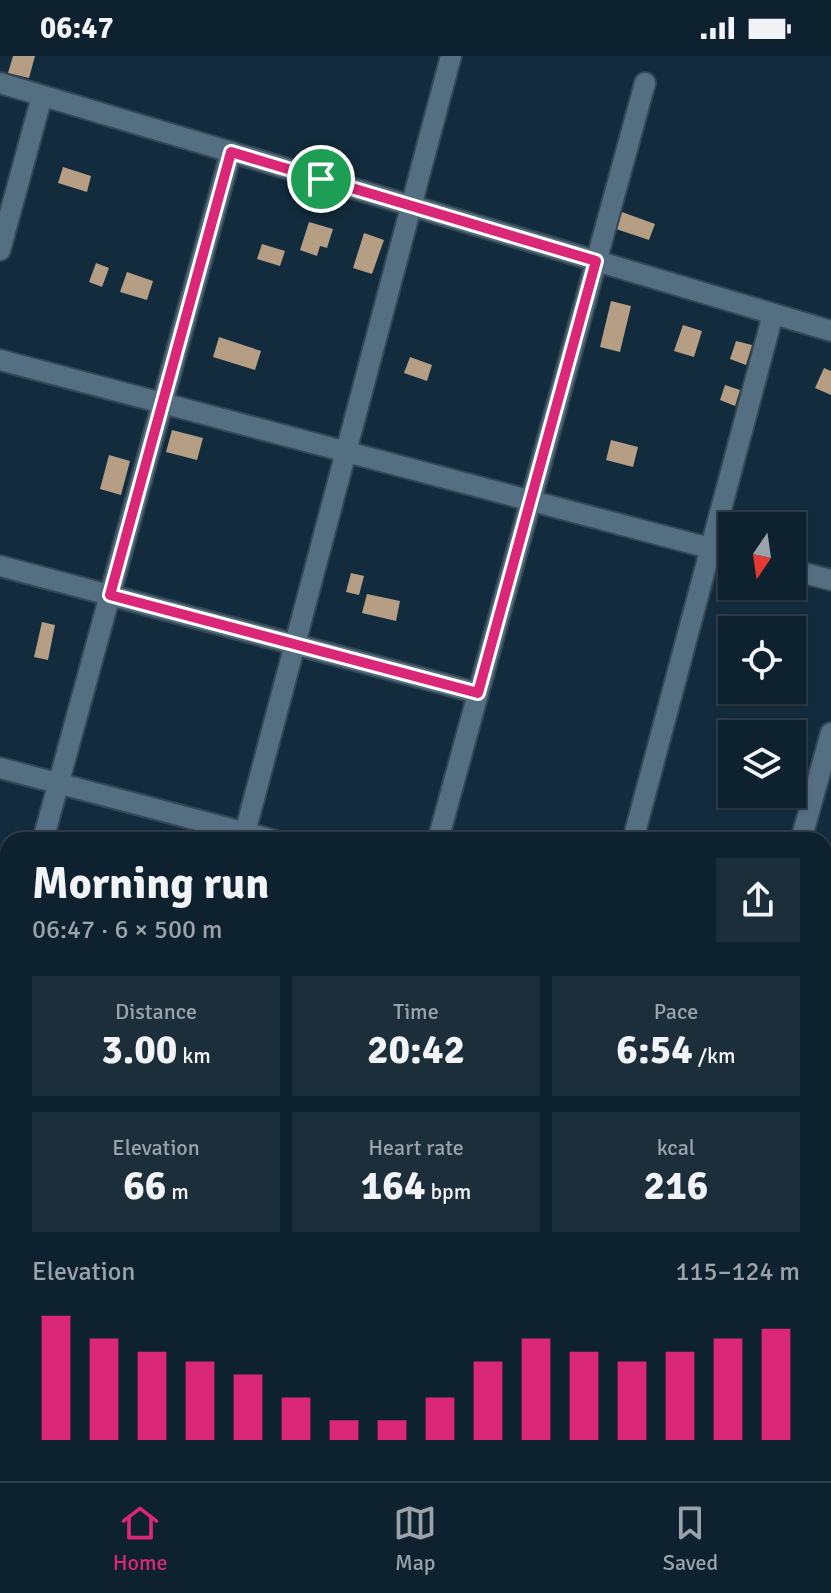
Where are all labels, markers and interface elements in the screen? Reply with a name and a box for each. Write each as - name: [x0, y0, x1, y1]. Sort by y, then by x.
- text: 06:47: [40, 10, 114, 47]
- pin: [287, 145, 355, 213]
- icon: arrive: [299, 157, 343, 201]
- north arrow: [718, 512, 806, 600]
- map controls: [718, 512, 806, 808]
- button: locate: [718, 616, 806, 704]
- button: layers: [718, 720, 806, 808]
- text: Morning run: [32, 857, 269, 911]
- button: share: [716, 858, 800, 942]
- text: 06:47 · 6 × 500 m: [32, 914, 223, 946]
- text: Distance: [115, 998, 197, 1025]
- text: Time: [393, 998, 439, 1025]
- text: Pace: [654, 998, 698, 1025]
- text: 3.00: [101, 1025, 177, 1075]
- text: 20:42: [367, 1025, 465, 1075]
- text: 6:54: [616, 1025, 693, 1075]
- text: km: [177, 1042, 211, 1069]
- text: /km: [693, 1042, 736, 1069]
- text: Elevation: [112, 1134, 200, 1161]
- text: Heart rate: [368, 1134, 464, 1161]
- text: kcal: [657, 1134, 695, 1161]
- text: 66: [123, 1161, 166, 1211]
- text: 164: [361, 1161, 426, 1211]
- text: 216: [644, 1161, 708, 1211]
- text: m: [166, 1178, 189, 1205]
- text: bpm: [426, 1178, 471, 1205]
- text: Elevation: [32, 1256, 136, 1288]
- text: 115–124 m: [676, 1256, 800, 1288]
- tab: Home: [113, 1501, 168, 1576]
- tab: Map: [393, 1501, 437, 1576]
- tab: Saved: [663, 1501, 718, 1576]

